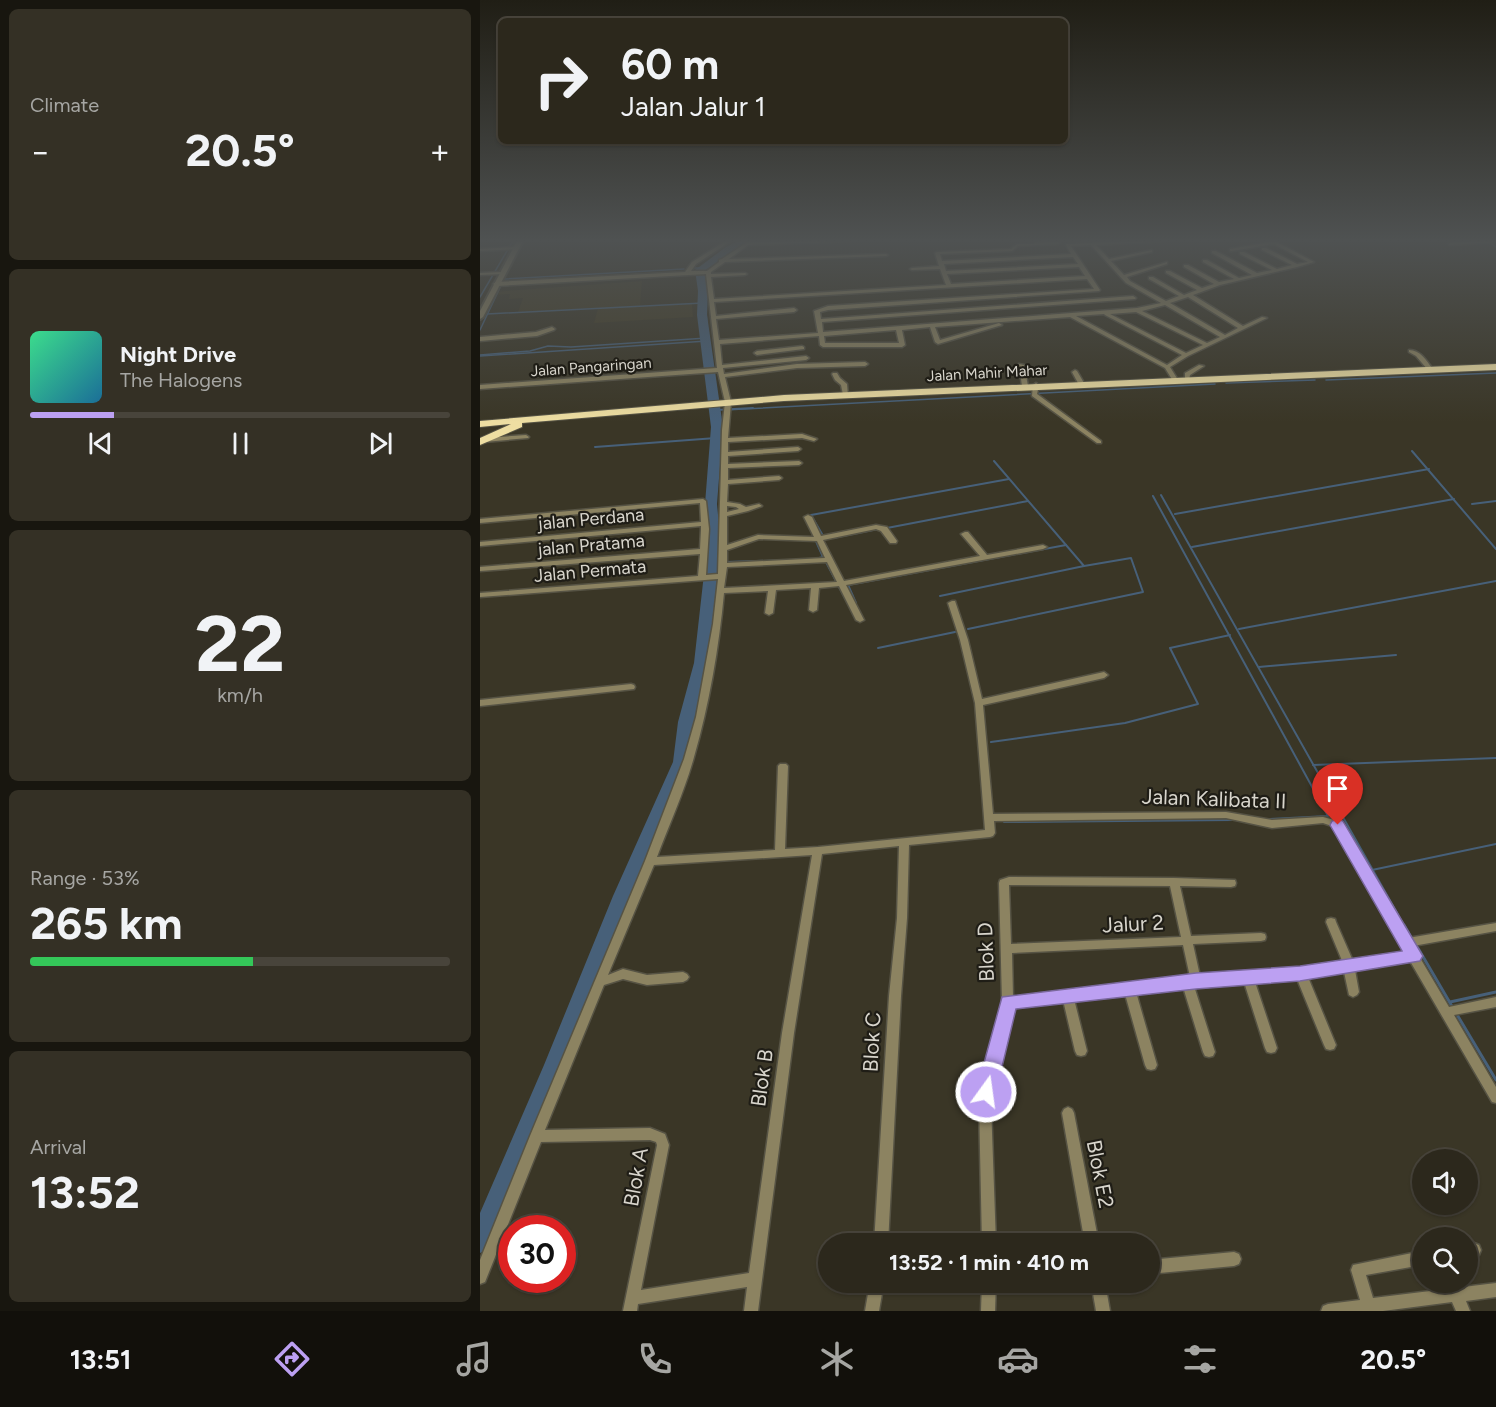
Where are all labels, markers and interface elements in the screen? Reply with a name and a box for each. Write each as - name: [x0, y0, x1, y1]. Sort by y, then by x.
- text: 60 m: [621, 39, 719, 90]
- icon: right: [522, 42, 600, 120]
- text: Jalan Jalur 1: [621, 90, 766, 123]
- text: Climate: [30, 93, 99, 117]
- text: 20.5°: [185, 123, 295, 177]
- text: −: [30, 132, 51, 171]
- text: +: [429, 132, 450, 171]
- text: Night Drive: [120, 341, 236, 368]
- street label: Jalan Pangaringan: [530, 354, 652, 380]
- street label: Jalan Mahir Mahar: [926, 361, 1048, 385]
- text: The Halogens: [120, 368, 242, 392]
- icon: previous: [84, 427, 117, 460]
- icon: pause: [224, 427, 257, 460]
- icon: next: [364, 427, 397, 460]
- street label: jalan Perdana: [536, 503, 645, 535]
- street label: jalan Pratama: [535, 529, 646, 561]
- street label: Jalan Permata: [533, 555, 647, 587]
- text: 22: [195, 597, 285, 691]
- text: km/h: [217, 683, 263, 707]
- pin: [1312, 763, 1363, 825]
- icon: arrive: [1321, 772, 1354, 805]
- street label: Jalan Kalibata II: [1141, 783, 1287, 814]
- text: Range · 53%: [30, 866, 140, 890]
- text: 265 km: [30, 896, 182, 950]
- street label: Jalur 2: [1101, 909, 1165, 938]
- street label: Blok D: [972, 922, 999, 982]
- street label: Blok C: [857, 1011, 886, 1073]
- street label: Blok B: [745, 1048, 778, 1108]
- position arrow: [954, 1060, 1018, 1124]
- text: Arrival: [30, 1135, 86, 1159]
- street label: Blok E2: [1082, 1138, 1119, 1210]
- street label: Blok A: [618, 1146, 653, 1208]
- map controls: [1412, 1149, 1478, 1293]
- button: sound: [1412, 1149, 1478, 1215]
- text: 13:52: [30, 1165, 140, 1219]
- speed limit sign: 30: [498, 1215, 576, 1293]
- button: search: [1412, 1227, 1478, 1293]
- text: 13:52 · 1 min · 410 m: [889, 1249, 1089, 1276]
- icon: directions: [271, 1338, 313, 1380]
- icon: music: [453, 1338, 495, 1380]
- icon: phone: [634, 1338, 676, 1380]
- icon: climate: [816, 1338, 858, 1380]
- icon: car: [997, 1338, 1039, 1380]
- icon: filters: [1179, 1338, 1221, 1380]
- text: 13:51: [70, 1343, 131, 1376]
- text: 20.5°: [1360, 1343, 1426, 1376]

